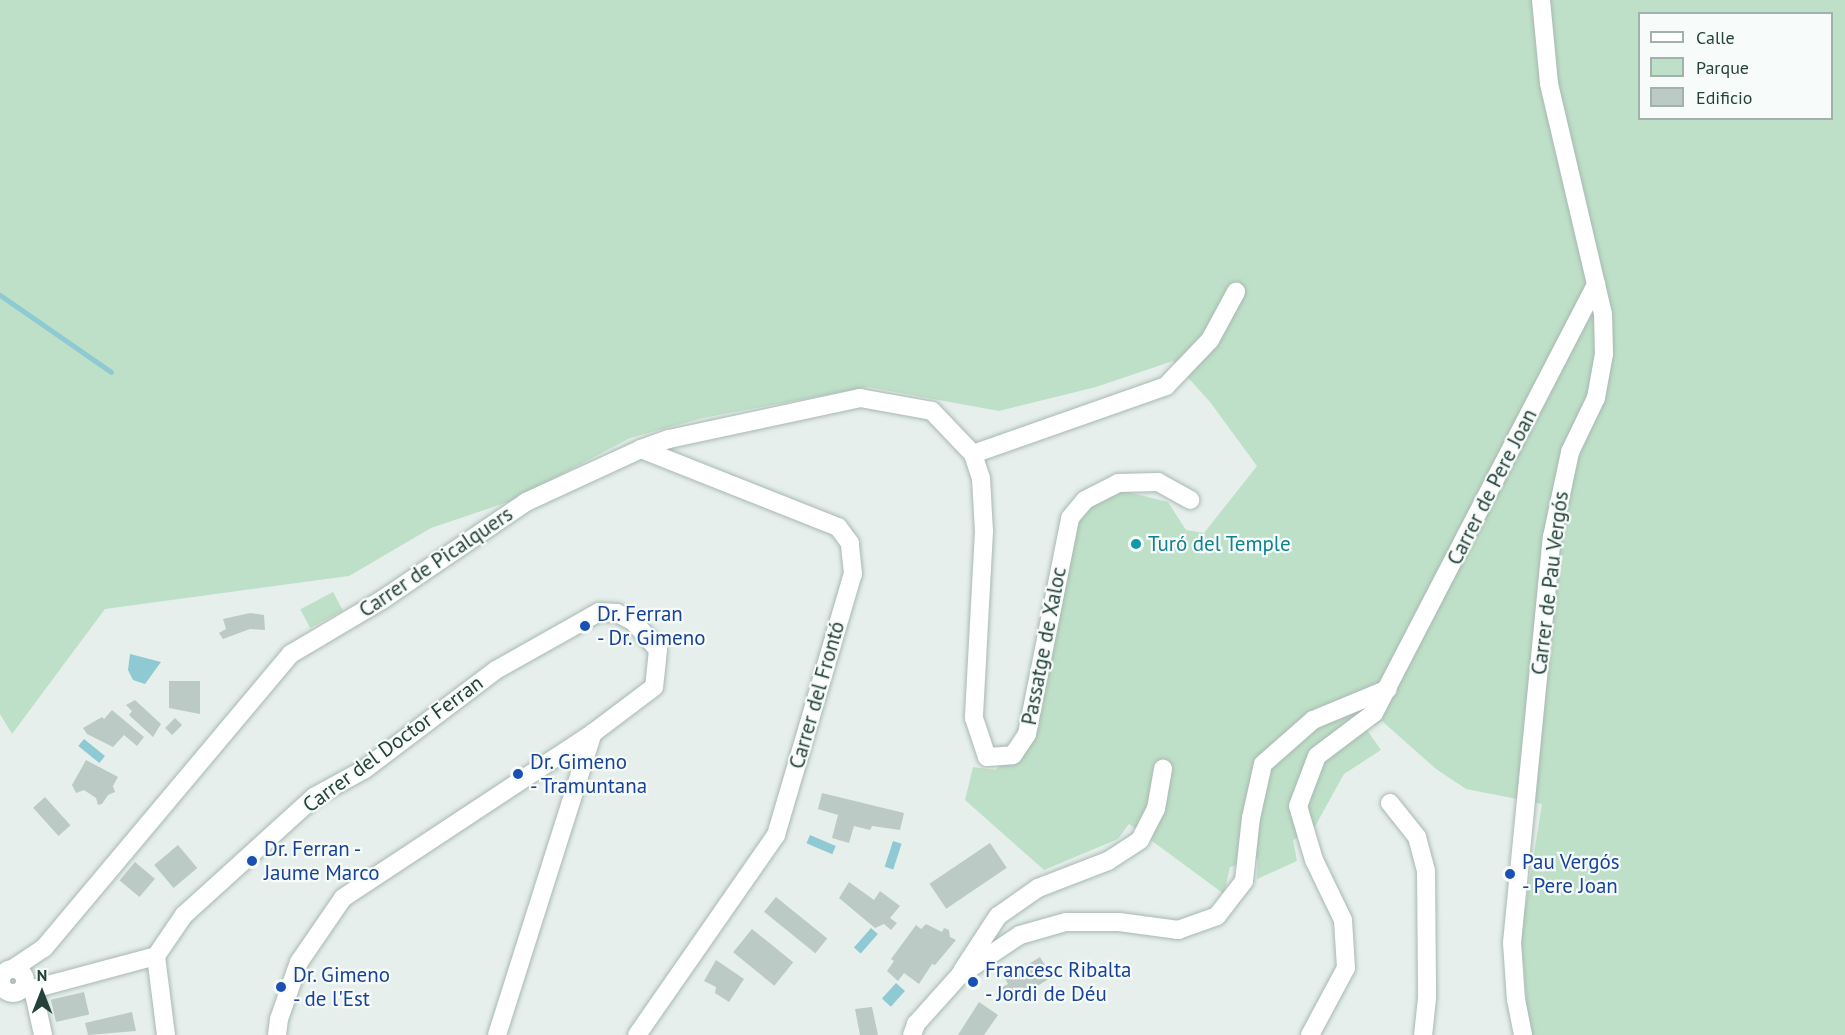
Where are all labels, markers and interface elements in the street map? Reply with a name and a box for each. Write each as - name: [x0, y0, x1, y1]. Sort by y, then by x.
- legend: [1638, 12, 1833, 120]
- text: Calle: [1696, 26, 1735, 49]
- text: Parque: [1696, 56, 1749, 79]
- text: Edificio: [1696, 86, 1752, 109]
- street label: Carrer de Pere Joan: [1442, 405, 1542, 569]
- street label: Carrer de Pau Vergós: [1526, 489, 1574, 677]
- street label: Carrer de Picalquers: [354, 501, 518, 623]
- place label: Turó del Temple: [1148, 531, 1291, 557]
- marker: Turó del Temple: [1129, 537, 1143, 551]
- street label: Passatge de Xaloc: [1016, 564, 1072, 728]
- place label: Dr. Ferran - Dr. Gimeno: [597, 601, 709, 651]
- street label: Carrer del Frontó: [784, 618, 850, 772]
- marker: Dr. Ferran - Dr. Gimeno: [578, 619, 592, 633]
- street label: Carrer del Doctor Ferran: [298, 670, 488, 818]
- place label: Dr. Gimeno - Tramuntana: [530, 749, 649, 799]
- marker: Dr. Gimeno - Tramuntana: [511, 767, 525, 781]
- place label: Dr. Ferran - Jaume Marco: [264, 836, 380, 886]
- place label: Pau Vergós - Pere Joan: [1522, 849, 1620, 899]
- marker: Dr. Ferran - Jaume Marco: [245, 854, 259, 868]
- marker: Pau Vergós - Pere Joan: [1503, 867, 1517, 881]
- place label: Francesc Ribalta - Jordi de Déu: [985, 957, 1132, 1007]
- place label: Dr. Gimeno - de l'Est: [293, 962, 392, 1012]
- north arrow: [12, 963, 72, 1023]
- text: N: [37, 965, 47, 985]
- marker: Francesc Ribalta - Jordi de Déu: [966, 975, 980, 989]
- marker: Dr. Gimeno - de l'Est: [274, 980, 288, 994]

